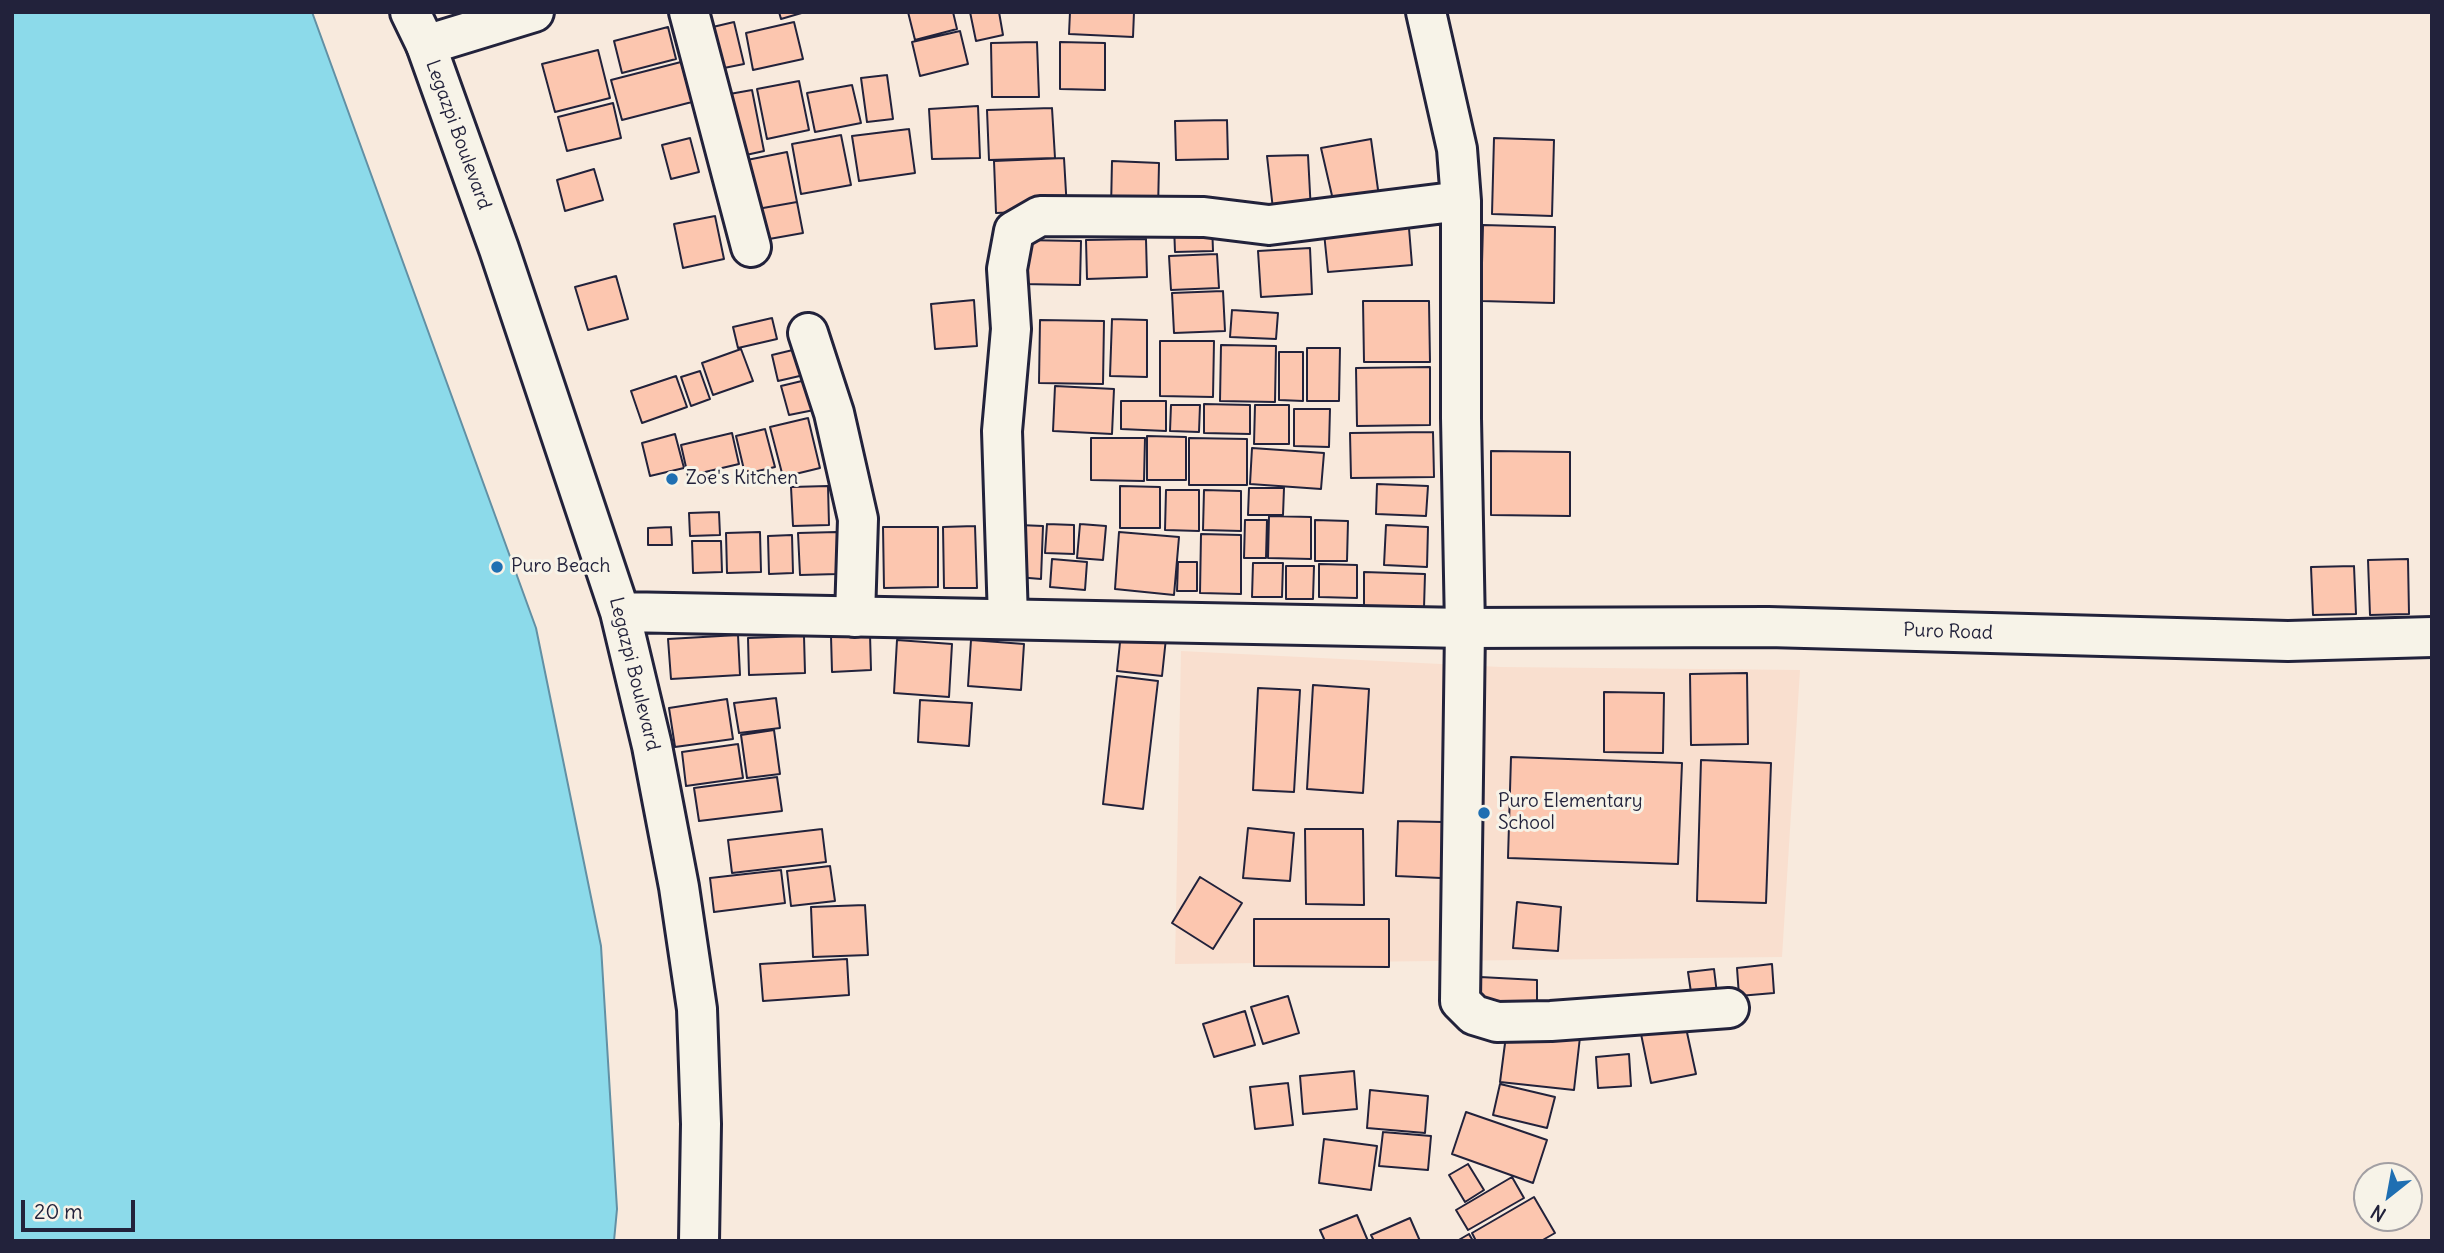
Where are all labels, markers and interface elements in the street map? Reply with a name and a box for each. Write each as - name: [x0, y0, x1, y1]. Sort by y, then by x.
- street label: Legazpi Boulevard: [420, 57, 496, 213]
- place label: Zoe's Kitchen: [686, 468, 798, 490]
- marker: Zoe's Kitchen: [664, 471, 680, 487]
- place label: Puro Beach: [511, 556, 610, 578]
- marker: Puro Beach: [489, 559, 505, 575]
- street label: Legazpi Boulevard: [604, 595, 664, 753]
- street label: Puro Road: [1903, 619, 1993, 645]
- place label: Puro Elementary School: [1498, 791, 1642, 835]
- marker: Puro Elementary School: [1476, 805, 1492, 821]
- north arrow: [2353, 1162, 2423, 1232]
- scale bar: [24, 1186, 138, 1230]
- text: 20 m: [34, 1198, 83, 1225]
- text: N: [2366, 1200, 2390, 1227]

